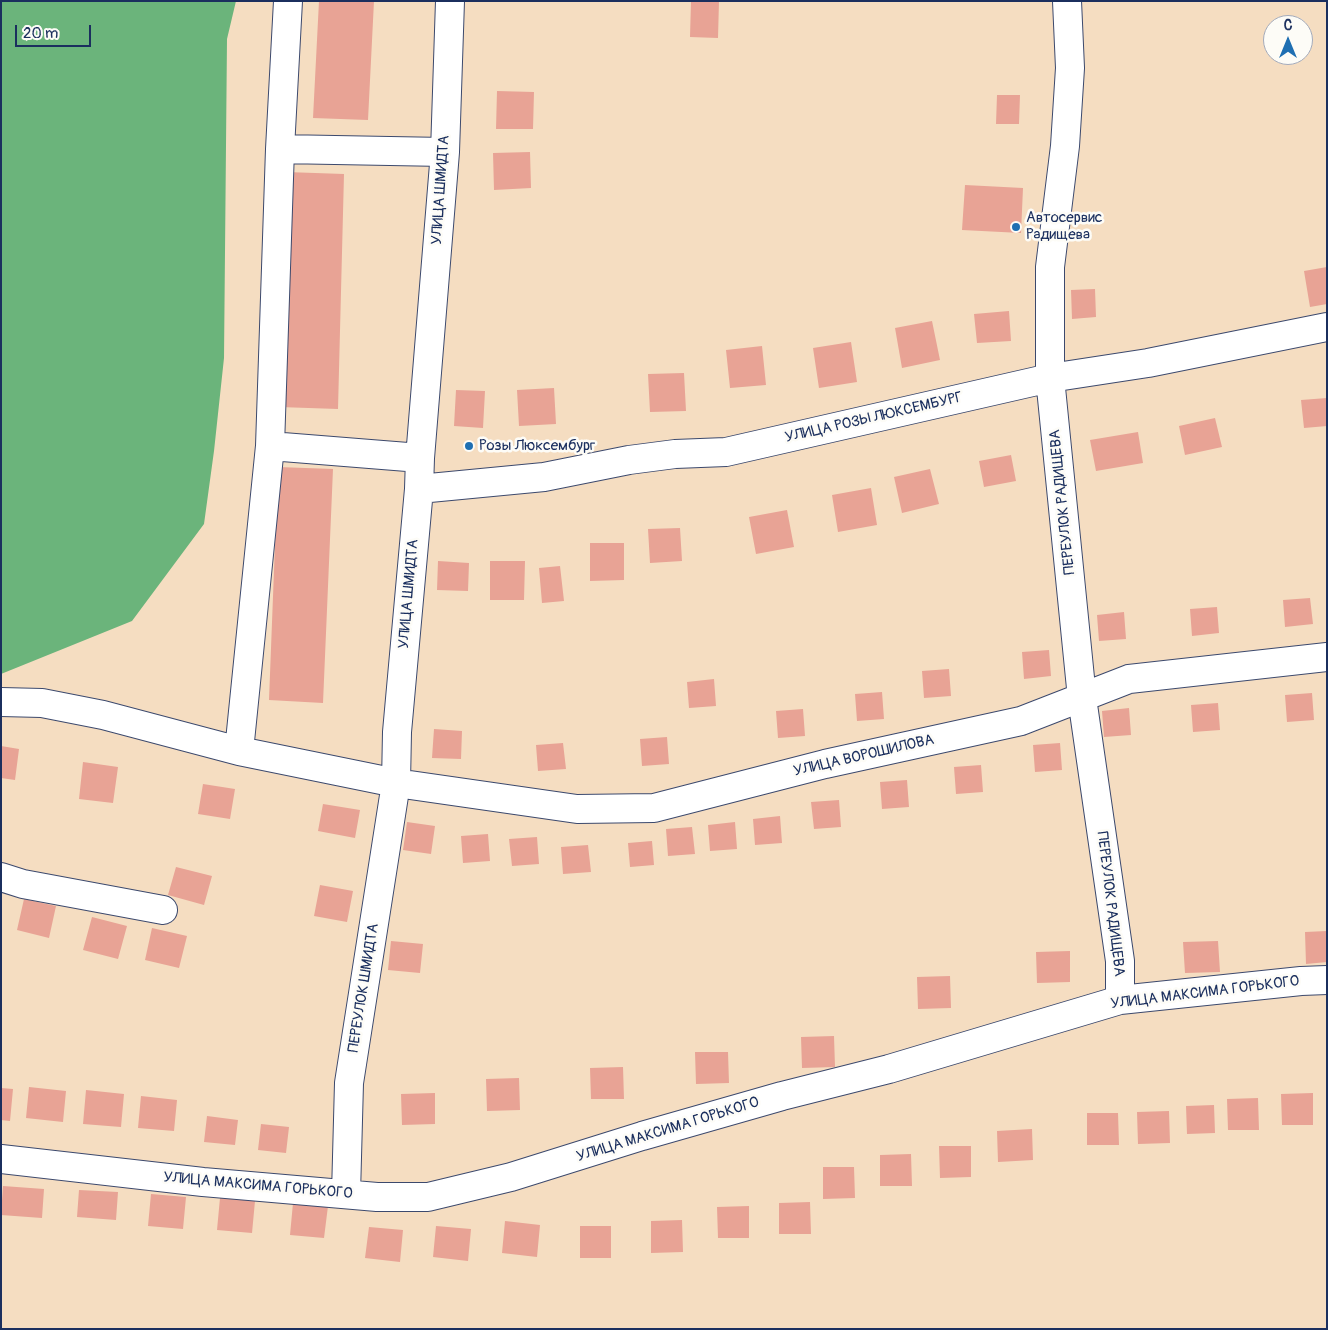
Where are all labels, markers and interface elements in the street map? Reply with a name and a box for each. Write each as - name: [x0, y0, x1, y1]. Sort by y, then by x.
- scale bar: [18, 15, 94, 47]
- north arrow: [1263, 15, 1313, 65]
- text: С: [1284, 17, 1292, 34]
- text: 20 m: [23, 24, 58, 43]
- street label: УЛИЦА ШМИДТА: [428, 135, 454, 245]
- place label: Автосервис Радищева: [1026, 209, 1102, 244]
- marker: Автосервис Радищева: [1010, 221, 1022, 233]
- street label: УЛИЦА РОЗЫ ЛЮКСЕМБУРГ: [783, 389, 965, 447]
- street label: ПЕРЕУЛОК РАДИЩЕВА: [1046, 428, 1080, 576]
- place label: Розы Люксембург: [479, 437, 595, 455]
- marker: Розы Люксембург: [463, 440, 475, 452]
- street label: УЛИЦА ШМИДТА: [395, 539, 423, 649]
- street label: УЛИЦА ВОРОШИЛОВА: [792, 731, 936, 781]
- street label: ПЕРЕУЛОК РАДИЩЕВА: [1092, 830, 1128, 978]
- street label: ПЕРЕУЛОК ШМИДТА: [345, 922, 383, 1054]
- street label: УЛИЦА МАКСИМА ГОРЬКОГО: [1110, 972, 1300, 1014]
- street label: УЛИЦА МАКСИМА ГОРЬКОГО: [575, 1094, 761, 1166]
- street label: УЛИЦА МАКСИМА ГОРЬКОГО: [163, 1169, 353, 1203]

